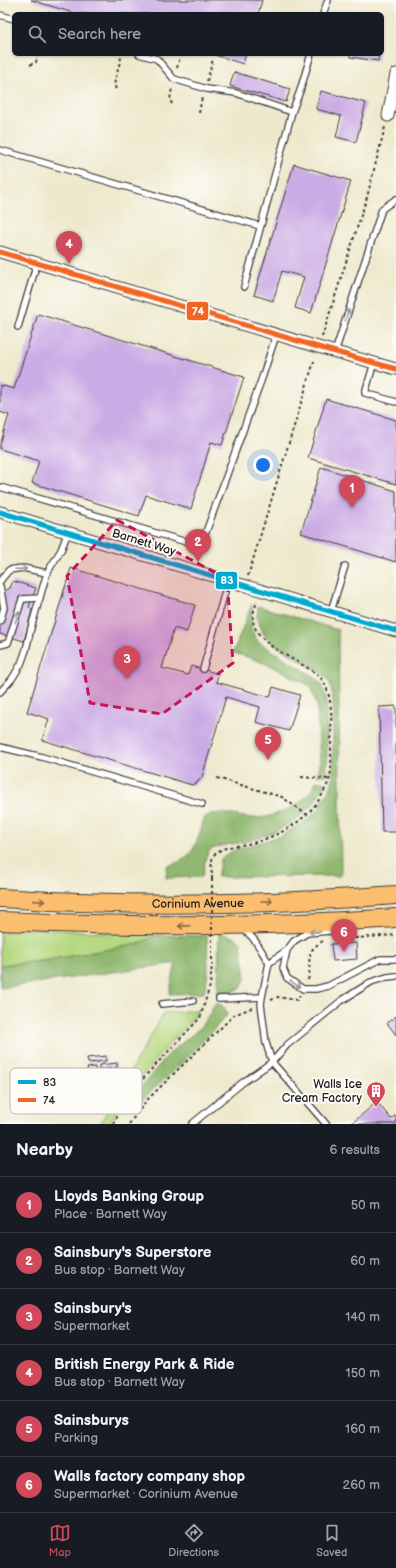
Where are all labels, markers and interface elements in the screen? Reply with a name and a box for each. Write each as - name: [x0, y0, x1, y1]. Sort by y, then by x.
- search box: [12, 12, 384, 56]
- icon: search: [26, 23, 48, 45]
- text: Search here: [58, 25, 141, 44]
- pin: 4: [56, 231, 82, 264]
- line badge: 74: [186, 301, 209, 321]
- text: 74: [192, 305, 205, 318]
- one-way arrow: [344, 309, 351, 322]
- your location: [253, 455, 273, 475]
- pin: 1: [339, 475, 365, 508]
- street label: Barnett Way: [110, 526, 178, 559]
- pin: 2: [185, 529, 211, 562]
- one-way arrow: [15, 565, 28, 573]
- line badge: 83: [215, 571, 238, 590]
- text: 83: [220, 574, 234, 587]
- one-way arrow: [14, 611, 21, 624]
- pin: 3: [114, 646, 140, 679]
- pin: 5: [255, 727, 281, 760]
- street label: Corinium Avenue: [152, 896, 244, 912]
- one-way arrow: [32, 897, 45, 904]
- one-way arrow: [260, 897, 273, 905]
- pin: 6: [331, 919, 357, 952]
- one-way arrow: [178, 922, 191, 930]
- one-way arrow: [309, 928, 322, 936]
- one-way arrow: [290, 980, 301, 988]
- legend: [10, 1068, 142, 1114]
- text: 83: [43, 1076, 56, 1089]
- place label: Walls Ice Cream Factory: [282, 1077, 363, 1106]
- building icon: Walls Ice Cream Factory: [365, 1080, 387, 1108]
- text: 74: [43, 1094, 55, 1107]
- text: Nearby: [16, 1140, 73, 1160]
- text: 6 results: [330, 1142, 380, 1158]
- text: Lloyds Banking Group: [54, 1187, 204, 1206]
- text: 1: [26, 1197, 32, 1213]
- text: 50 m: [351, 1197, 380, 1213]
- text: Place · Barnett Way: [54, 1206, 167, 1222]
- text: Sainsbury's Superstore: [54, 1243, 211, 1262]
- text: 2: [25, 1253, 33, 1269]
- text: 60 m: [350, 1253, 380, 1269]
- text: Bus stop · Barnett Way: [54, 1262, 185, 1278]
- text: Sainsbury's: [54, 1299, 132, 1318]
- text: 3: [25, 1309, 33, 1325]
- text: 140 m: [345, 1309, 380, 1325]
- text: Supermarket: [54, 1318, 130, 1334]
- text: British Energy Park & Ride: [54, 1355, 234, 1374]
- text: 4: [25, 1365, 33, 1381]
- text: 150 m: [346, 1365, 380, 1381]
- text: Bus stop · Barnett Way: [54, 1374, 185, 1390]
- text: Sainsburys: [54, 1411, 129, 1430]
- text: 5: [25, 1421, 33, 1437]
- text: 160 m: [345, 1421, 380, 1437]
- text: Parking: [54, 1430, 98, 1446]
- text: Walls factory company shop: [54, 1467, 245, 1486]
- text: 6: [25, 1477, 33, 1493]
- text: 260 m: [342, 1477, 380, 1493]
- text: Supermarket · Corinium Avenue: [54, 1486, 238, 1502]
- tab: Map: [49, 1522, 71, 1559]
- tab: Directions: [168, 1522, 219, 1559]
- tab: Saved: [316, 1522, 347, 1559]

